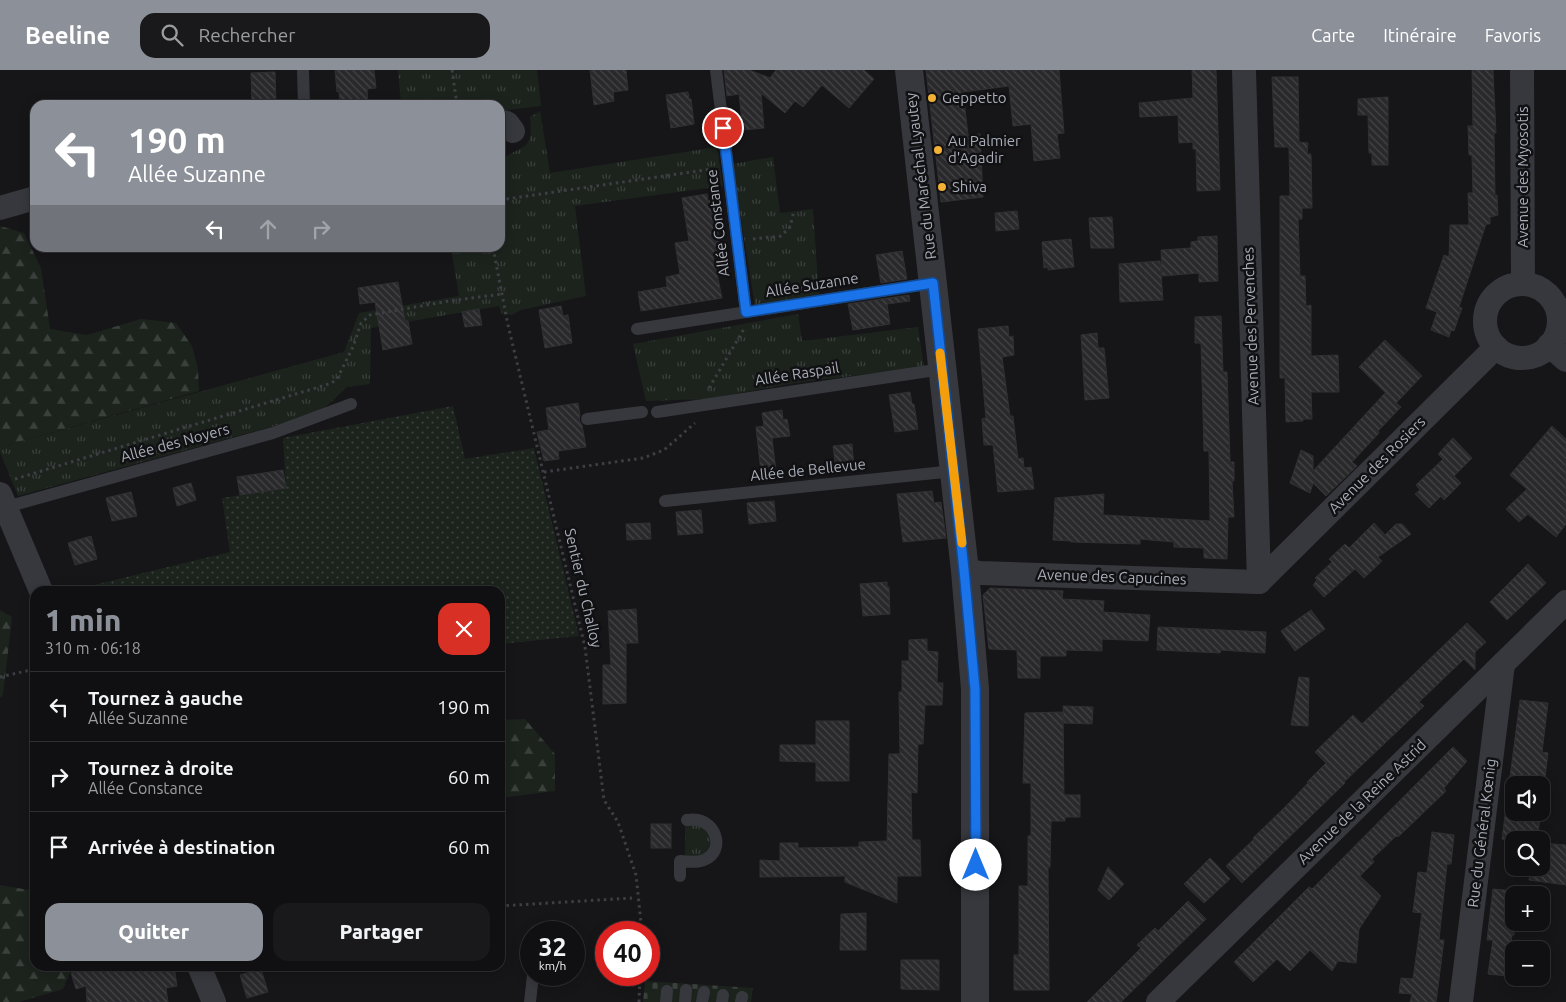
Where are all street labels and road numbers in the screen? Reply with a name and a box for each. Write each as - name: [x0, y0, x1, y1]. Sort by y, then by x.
- street label: Rue du Maréchal Lyautey: [902, 92, 939, 260]
- street label: Avenue des Myosotis: [1514, 106, 1531, 248]
- street label: Allée Constance: [702, 168, 733, 278]
- street label: Avenue des Pervenches: [1239, 247, 1262, 405]
- street label: Allée Suzanne: [764, 269, 860, 300]
- street label: Allée Raspail: [754, 358, 840, 389]
- street label: Avenue des Rosiers: [1325, 413, 1429, 517]
- street label: Allée des Noyers: [119, 420, 231, 465]
- street label: Allée de Bellevue: [749, 455, 867, 484]
- street label: Sentier du Challoy: [562, 527, 605, 649]
- street label: Avenue des Capucines: [1037, 565, 1187, 588]
- street label: Avenue de la Reine Astrid: [1294, 736, 1429, 867]
- street label: Rue du Général Kœnig: [1464, 757, 1499, 908]

